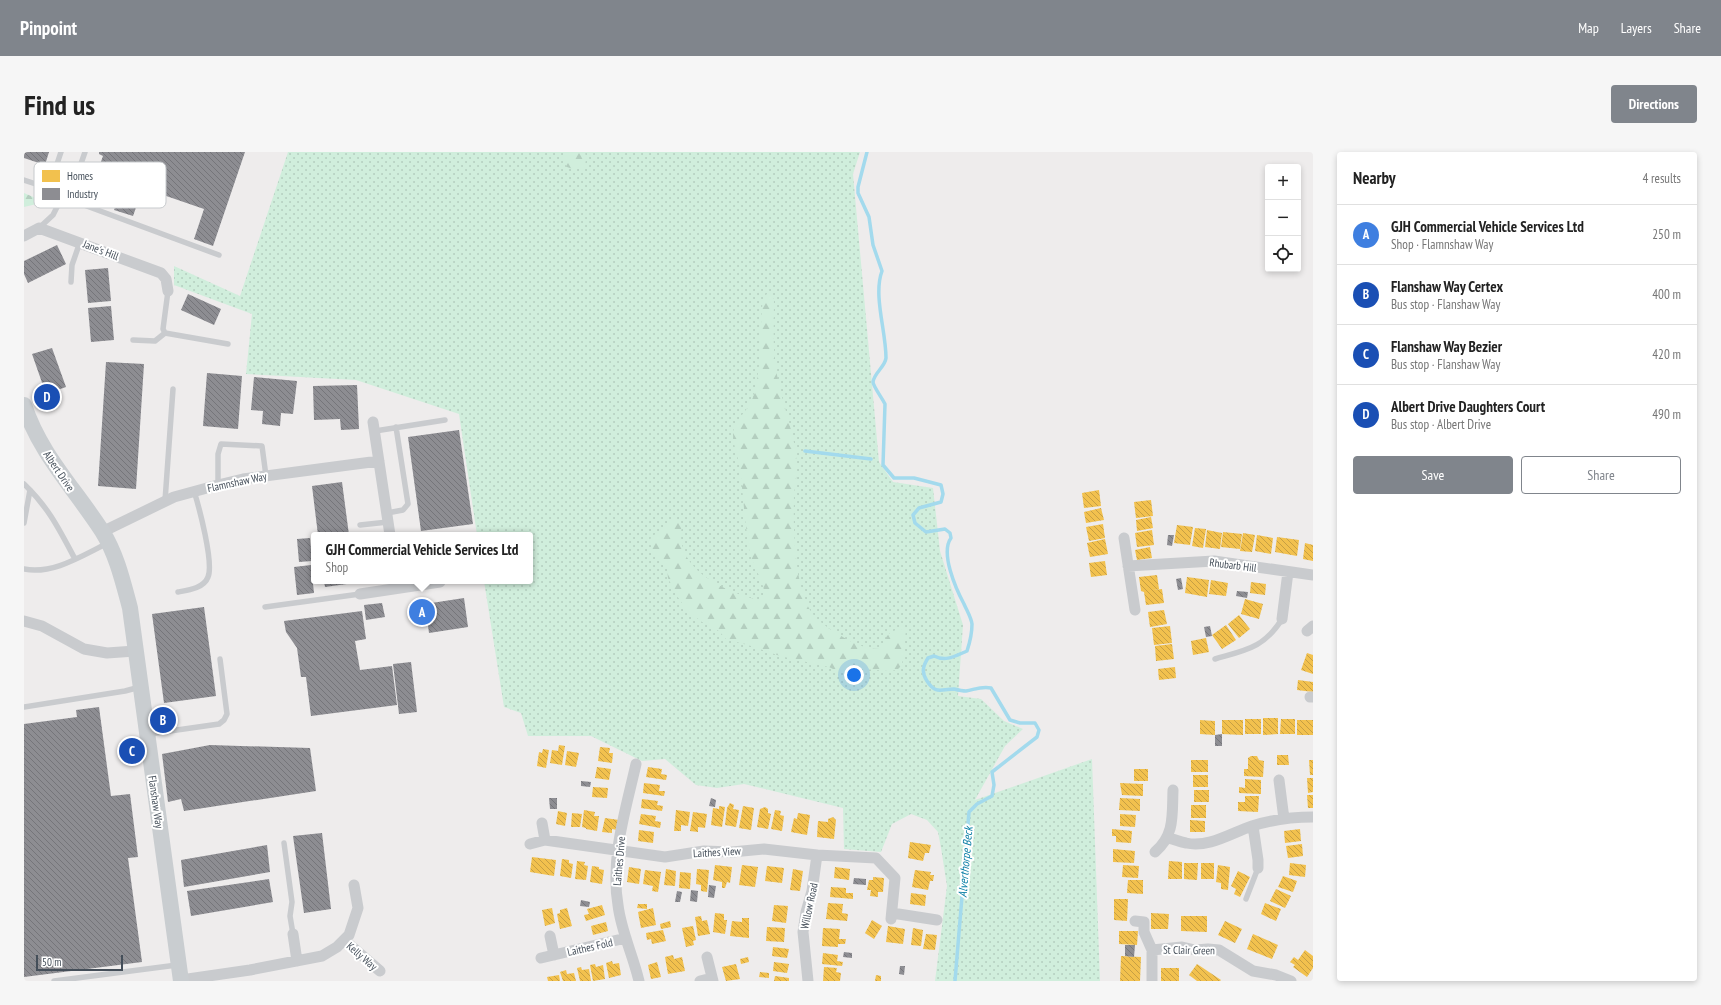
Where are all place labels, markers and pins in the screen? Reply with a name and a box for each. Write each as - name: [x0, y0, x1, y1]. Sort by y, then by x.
- pin: D: [34, 382, 60, 412]
- pin: A: [409, 597, 435, 627]
- pin: B: [150, 705, 176, 735]
- pin: C: [119, 736, 145, 766]

